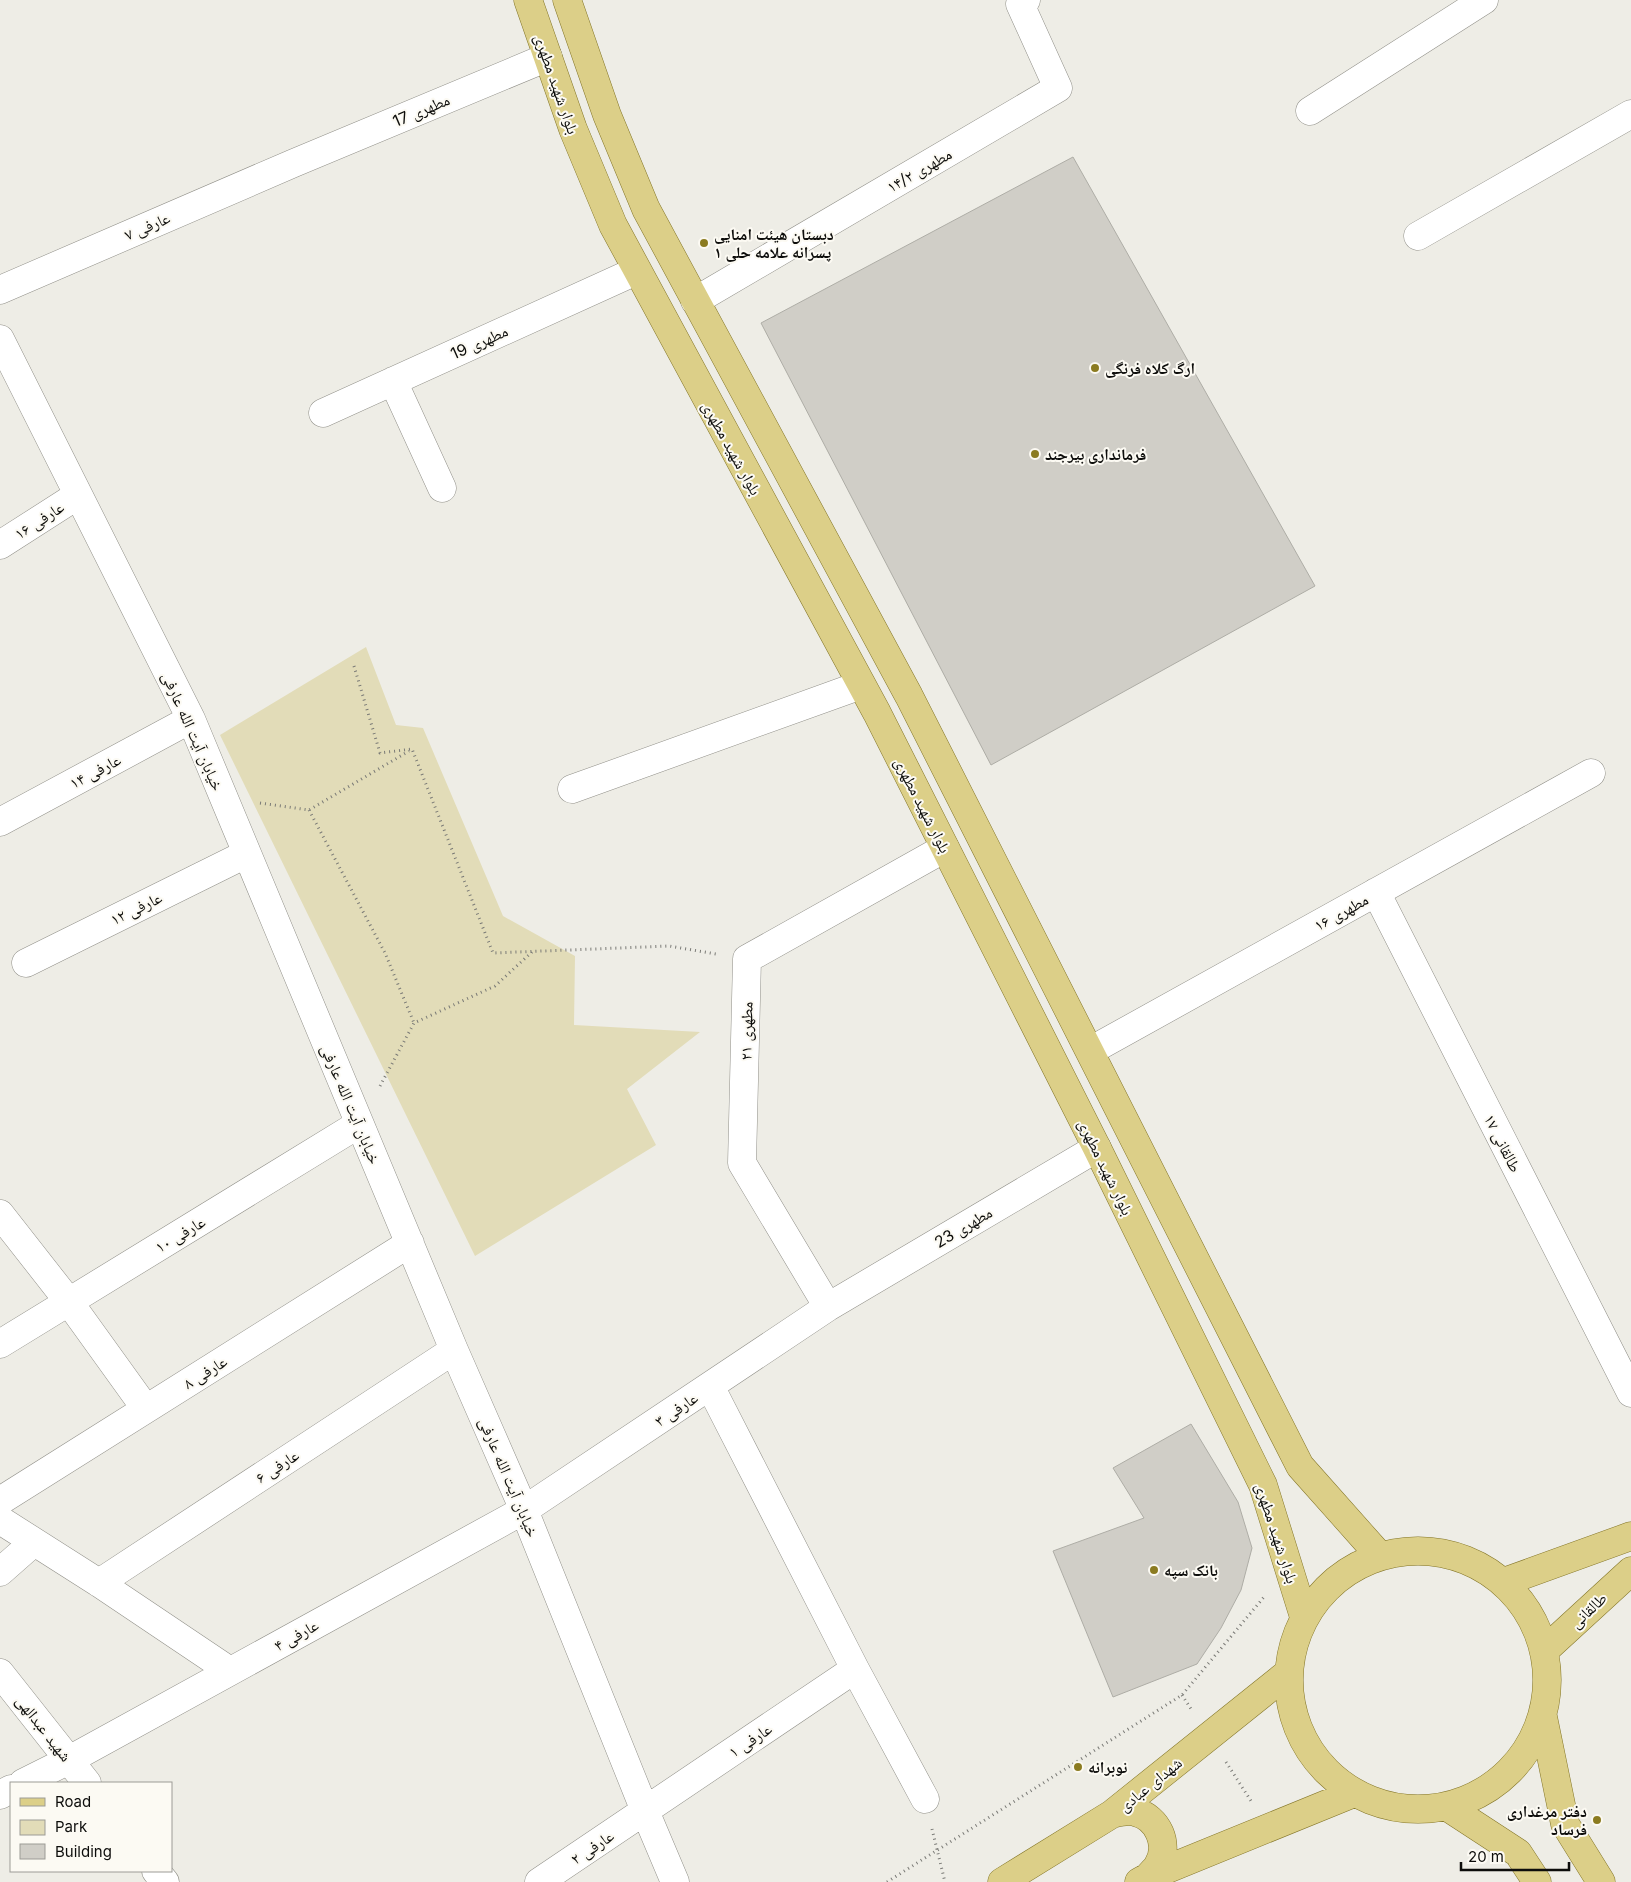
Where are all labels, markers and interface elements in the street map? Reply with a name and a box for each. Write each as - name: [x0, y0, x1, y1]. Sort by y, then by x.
- street label: بلوار شهید مطهری: [530, 31, 583, 137]
- street label: مطهری 17: [390, 89, 453, 132]
- street label: مطهری ۱۴/۲: [883, 143, 956, 197]
- street label: عارفی ۷: [121, 207, 173, 245]
- place label: دبستان هیئت امنایی پسرانه علامه حلی ۱: [714, 224, 834, 262]
- marker: دبستان هیئت امنایی پسرانه علامه حلی ۱: [698, 237, 710, 249]
- street label: مطهری 19: [447, 321, 511, 364]
- place label: ارگ کلاه فرنگی: [1105, 358, 1195, 378]
- marker: ارگ کلاه فرنگی: [1089, 362, 1101, 374]
- street label: بلوار شهید مطهری: [697, 397, 766, 499]
- place label: فرمانداری بیرجند: [1045, 444, 1146, 464]
- marker: فرمانداری بیرجند: [1029, 448, 1041, 460]
- street label: عارفی ۱۶: [11, 497, 68, 544]
- street label: خیابان آیت الله عارفی: [157, 668, 228, 794]
- street label: عارفی ۱۴: [66, 749, 124, 794]
- street label: بلوار شهید مطهری: [889, 754, 956, 857]
- street label: عارفی ۱۲: [107, 887, 165, 930]
- street label: مطهری ۱۶: [1310, 889, 1372, 936]
- street label: مطهری ۲۱: [735, 1001, 758, 1061]
- street label: خیابان آیت الله عارفی: [316, 1041, 385, 1167]
- street label: طالقانی ۱۷: [1479, 1111, 1526, 1176]
- street label: بلوار شهید مطهری: [1073, 1116, 1138, 1219]
- street label: مطهری 23: [930, 1202, 996, 1253]
- street label: عارفی ۱۰: [151, 1211, 209, 1258]
- street label: عارفی ۸: [179, 1351, 231, 1394]
- street label: عارفی ۳: [651, 1387, 702, 1431]
- street label: خیابان آیت الله عارفی: [474, 1414, 543, 1540]
- street label: عارفی ۶: [252, 1445, 303, 1488]
- street label: بلوار شهید مطهری: [1250, 1480, 1303, 1586]
- place label: بانک سپه: [1164, 1560, 1218, 1580]
- marker: بانک سپه: [1148, 1564, 1160, 1576]
- street label: طالقانی: [1565, 1588, 1611, 1633]
- street label: عارفی ۴: [270, 1615, 322, 1656]
- street label: شهید عبدالهی: [11, 1691, 76, 1766]
- street label: عارفی ۱: [725, 1718, 776, 1762]
- street label: شهدای عبادی: [1114, 1752, 1186, 1816]
- place label: نوبرانه: [1088, 1757, 1127, 1777]
- marker: نوبرانه: [1072, 1761, 1084, 1773]
- legend: [10, 1782, 172, 1872]
- text: Road: [55, 1792, 91, 1811]
- place label: دفتر مرغداری فرساد: [1507, 1801, 1587, 1839]
- marker: دفتر مرغداری فرساد: [1591, 1814, 1603, 1826]
- text: Park: [55, 1817, 88, 1836]
- street label: عارفی ۲: [567, 1825, 618, 1869]
- scale bar: [1461, 1840, 1568, 1872]
- text: Building: [55, 1842, 112, 1861]
- text: 20 m: [1468, 1847, 1504, 1866]

